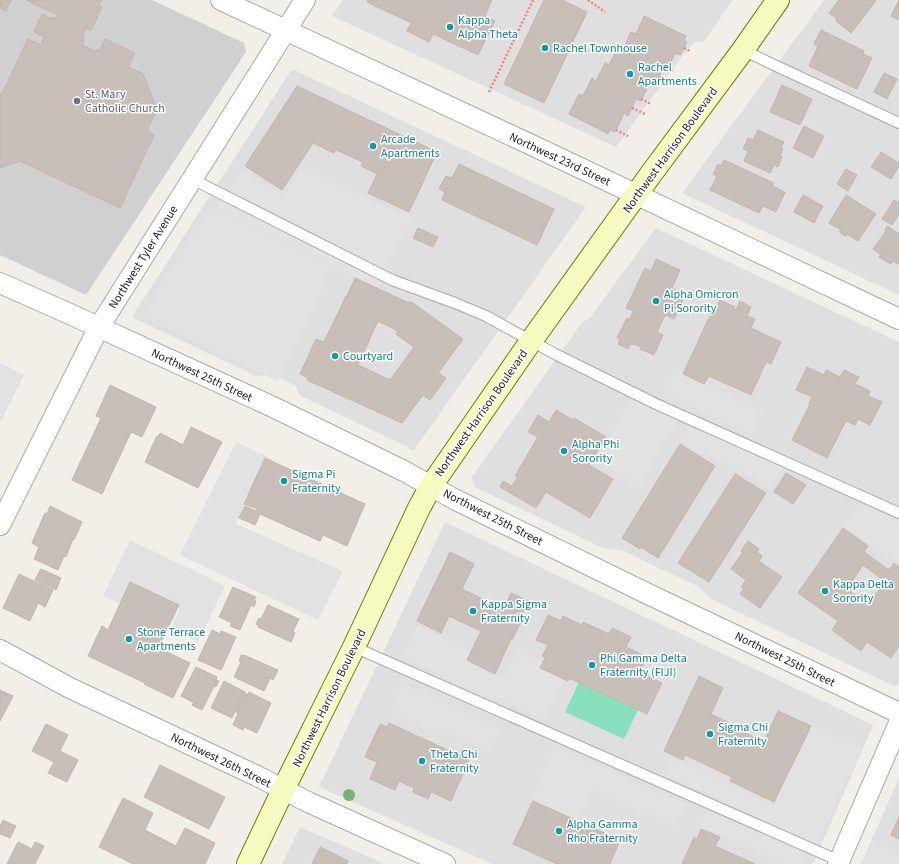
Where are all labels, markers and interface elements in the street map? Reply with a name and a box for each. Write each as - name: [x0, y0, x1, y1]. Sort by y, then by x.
- place label: Kappa Alpha Theta: [458, 12, 518, 43]
- marker: Kappa Alpha Theta: [445, 22, 455, 32]
- place label: Rachel Townhouse: [553, 40, 647, 57]
- marker: Rachel Townhouse: [540, 43, 550, 53]
- place label: Rachel Apartments: [638, 59, 697, 90]
- marker: Rachel Apartments: [625, 69, 635, 79]
- street label: Northwest Harrison Boulevard: [619, 84, 722, 217]
- place label: St. Mary Catholic Church: [85, 86, 165, 117]
- marker: St. Mary Catholic Church: [72, 96, 82, 106]
- street label: Northwest 23rd Street: [506, 129, 613, 190]
- place label: Arcade Apartments: [381, 131, 440, 162]
- marker: Arcade Apartments: [368, 141, 378, 151]
- street label: Northwest Tyler Avenue: [105, 202, 182, 312]
- place label: Alpha Omicron Pi Sorority: [664, 286, 739, 317]
- marker: Alpha Omicron Pi Sorority: [651, 296, 661, 306]
- street label: Northwest 25th Street: [148, 345, 255, 406]
- street label: Northwest Harrison Boulevard: [431, 346, 532, 480]
- place label: Courtyard: [343, 348, 393, 365]
- marker: Courtyard: [330, 351, 340, 361]
- place label: Alpha Phi Sorority: [572, 436, 620, 467]
- marker: Alpha Phi Sorority: [559, 446, 569, 456]
- place label: Sigma Pi Fraternity: [292, 466, 341, 497]
- marker: Sigma Pi Fraternity: [279, 476, 289, 486]
- street label: Northwest 25th Street: [440, 485, 546, 550]
- place label: Kappa Delta Sorority: [833, 576, 894, 607]
- marker: Kappa Delta Sorority: [820, 586, 830, 596]
- place label: Kappa Sigma Fraternity: [481, 596, 547, 627]
- marker: Kappa Sigma Fraternity: [468, 606, 478, 616]
- place label: Stone Terrace Apartments: [137, 624, 205, 655]
- street label: Northwest Harrison Boulevard: [289, 626, 370, 770]
- street label: Northwest 25th Street: [732, 628, 838, 691]
- marker: Stone Terrace Apartments: [124, 634, 134, 644]
- place label: Phi Gamma Delta Fraternity (FIJI): [600, 650, 687, 681]
- marker: Phi Gamma Delta Fraternity (FIJI): [587, 660, 597, 670]
- place label: Sigma Chi Fraternity: [718, 719, 768, 750]
- street label: Northwest 26th Street: [168, 729, 274, 792]
- marker: Sigma Chi Fraternity: [705, 729, 715, 739]
- place label: Theta Chi Fraternity: [430, 746, 479, 777]
- marker: Theta Chi Fraternity: [417, 756, 427, 766]
- place label: Alpha Gamma Rho Fraternity: [567, 816, 638, 847]
- marker: Alpha Gamma Rho Fraternity: [554, 826, 564, 836]

